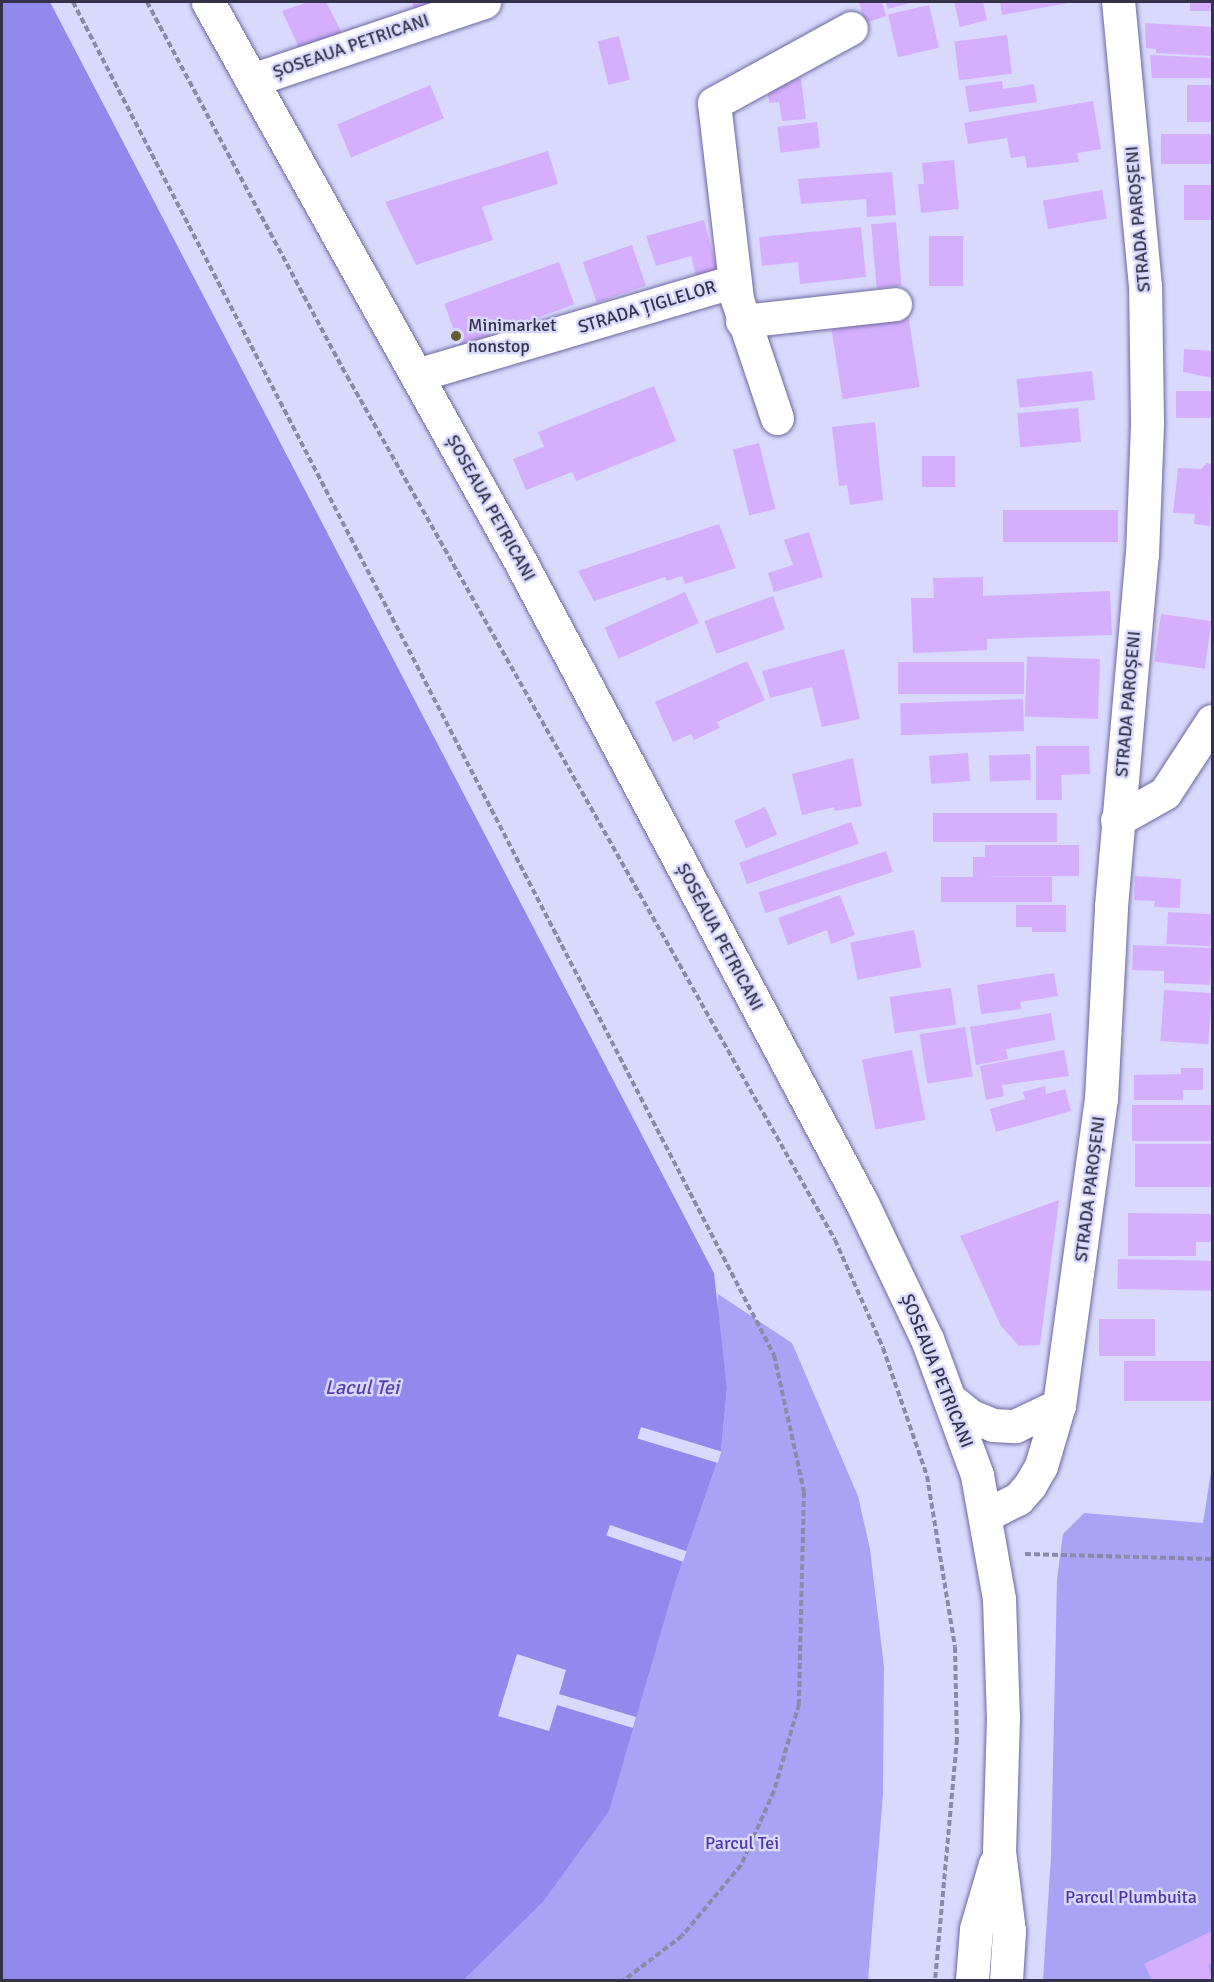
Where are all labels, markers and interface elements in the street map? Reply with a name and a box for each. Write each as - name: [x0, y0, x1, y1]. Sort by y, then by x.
- street label: ȘOSEAUA PETRICANI: [270, 9, 432, 83]
- street label: STRADA PAROȘENI: [1121, 145, 1155, 293]
- street label: STRADA ȚIGLELOR: [575, 276, 719, 338]
- place label: Minimarket nonstop: [468, 315, 556, 358]
- marker: Minimarket nonstop: [449, 329, 463, 343]
- street label: ȘOSEAUA PETRICANI: [442, 431, 540, 585]
- street label: STRADA PAROȘENI: [1111, 630, 1145, 778]
- street label: ȘOSEAUA PETRICANI: [672, 860, 768, 1014]
- street label: STRADA PAROȘENI: [1070, 1115, 1110, 1263]
- street label: ȘOSEAUA PETRICANI: [896, 1291, 978, 1451]
- water label: Lacul Tei: [325, 1375, 399, 1399]
- park label: Parcul Tei: [705, 1832, 779, 1854]
- park label: Parcul Plumbuita: [1065, 1886, 1197, 1908]

